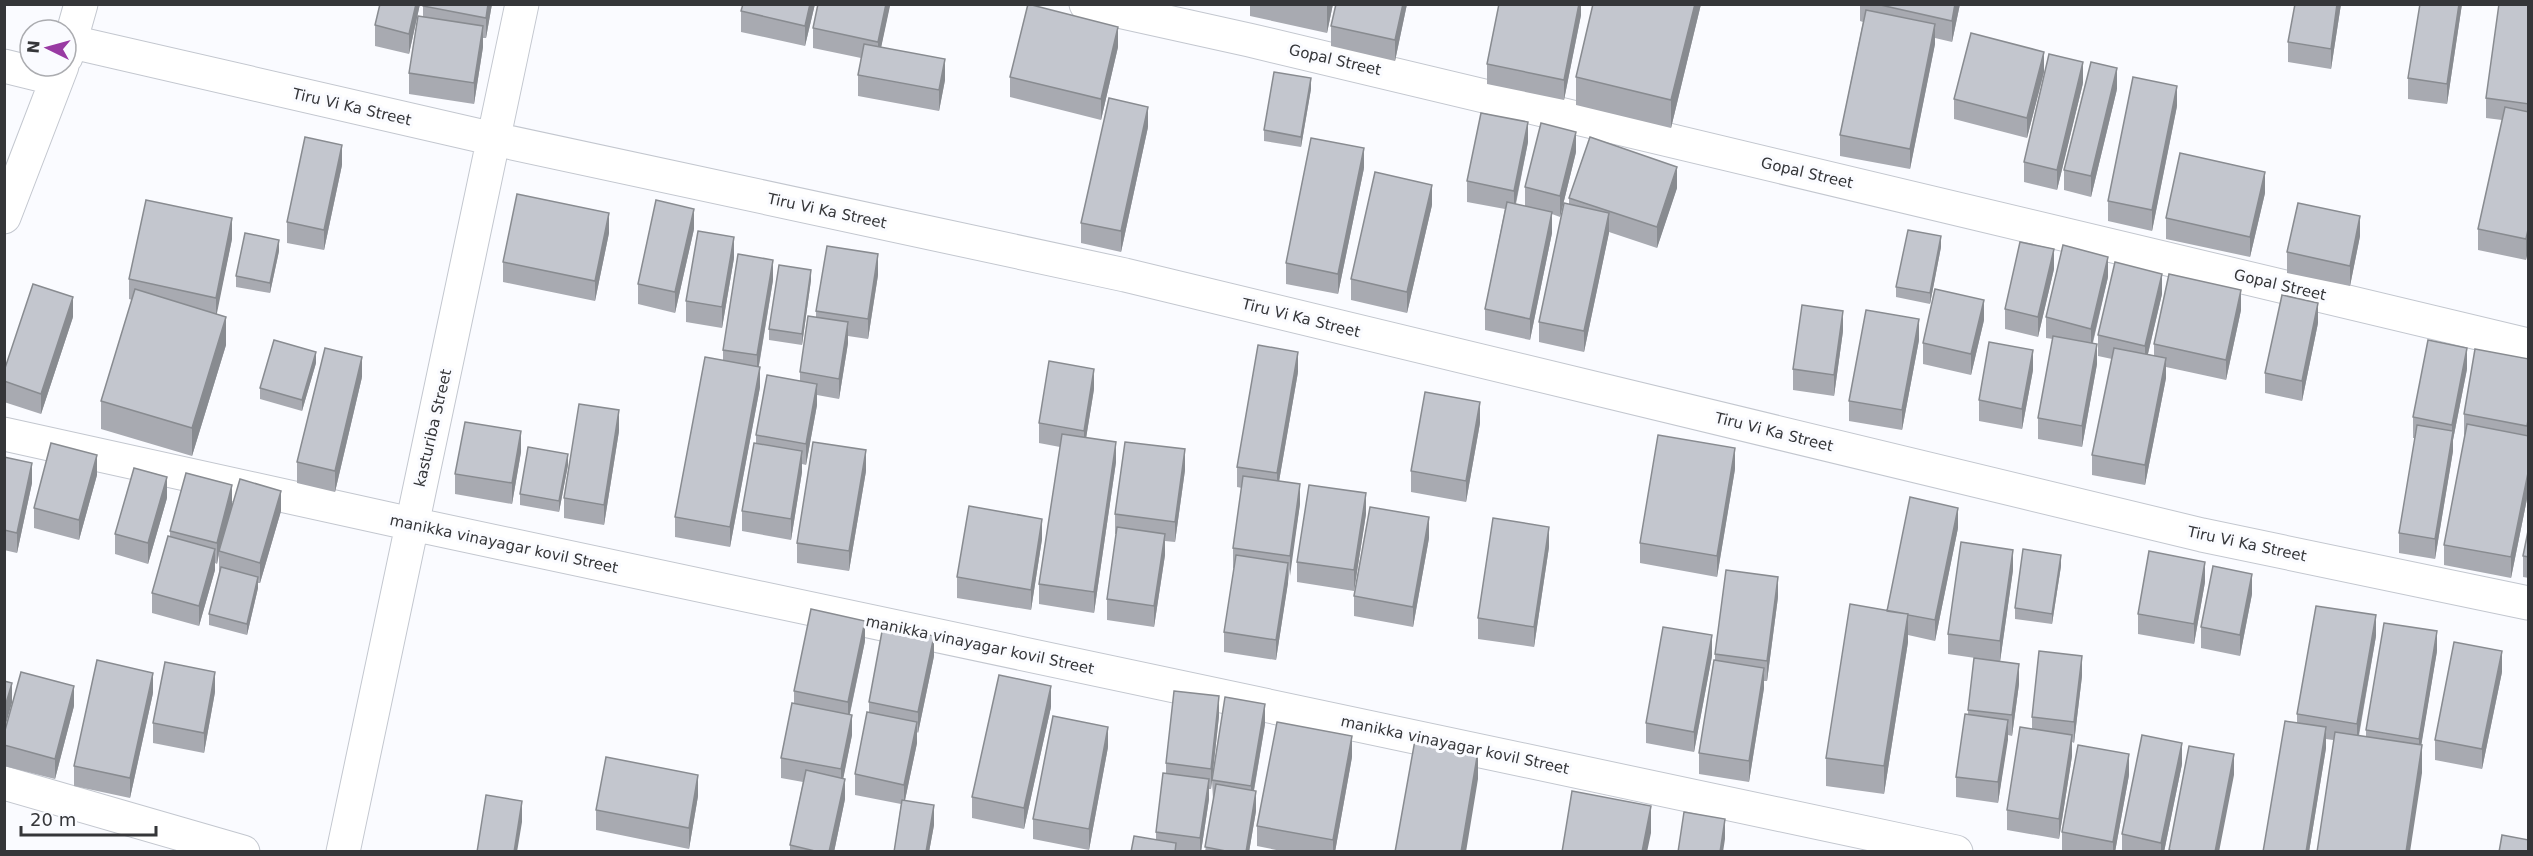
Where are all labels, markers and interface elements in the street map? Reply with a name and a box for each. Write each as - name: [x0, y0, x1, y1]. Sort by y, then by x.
- north arrow: [18, 18, 78, 78]
- text: N: [24, 39, 44, 54]
- street label: Gopal Street: [1287, 41, 1383, 79]
- street label: Tiru Vi Ka Street: [290, 84, 413, 129]
- street label: Gopal Street: [1759, 154, 1855, 192]
- street label: Tiru Vi Ka Street: [765, 189, 888, 232]
- street label: Gopal Street: [2232, 266, 2328, 304]
- street label: Tiru Vi Ka Street: [1239, 294, 1362, 341]
- street label: kasturiba Street: [411, 367, 455, 489]
- street label: Tiru Vi Ka Street: [1712, 408, 1835, 455]
- street label: manikka vinayagar kovil Street: [388, 511, 620, 577]
- street label: Tiru Vi Ka Street: [2185, 522, 2308, 565]
- street label: manikka vinayagar kovil Street: [864, 612, 1096, 678]
- street label: manikka vinayagar kovil Street: [1339, 712, 1571, 778]
- scale bar: [21, 799, 156, 837]
- text: 20 m: [30, 809, 76, 830]

